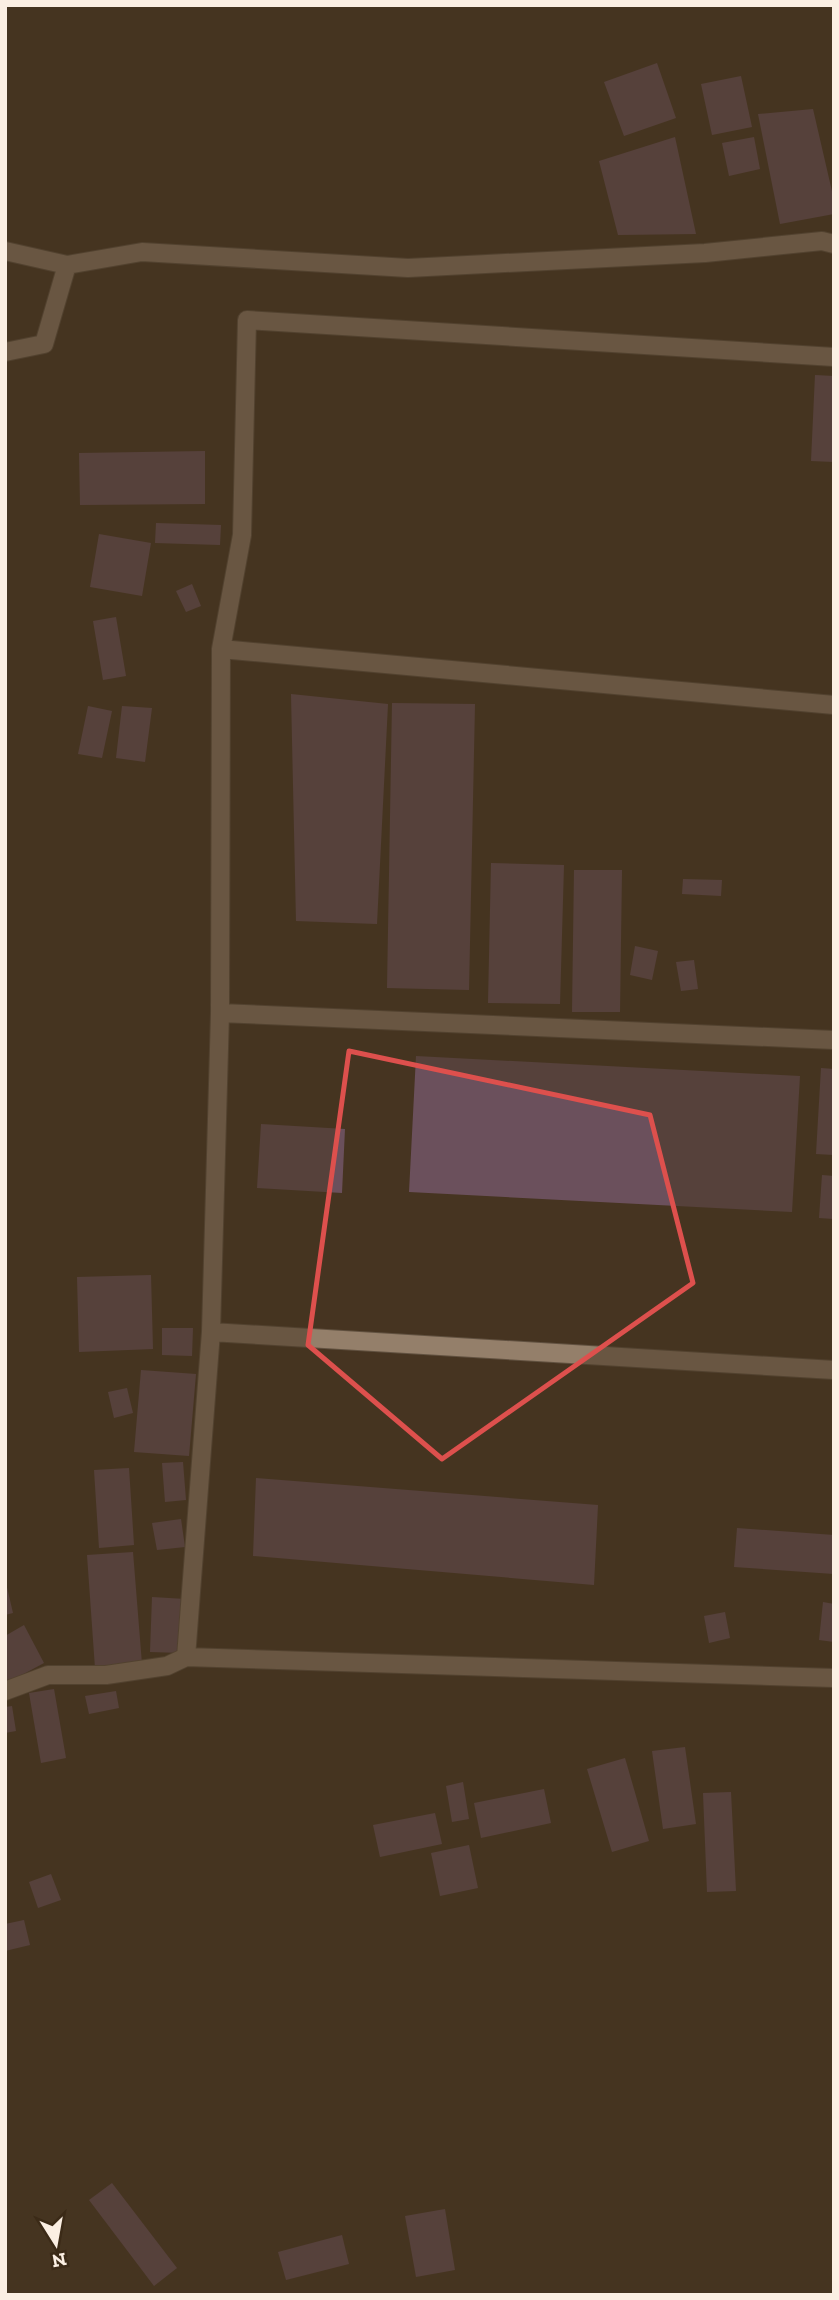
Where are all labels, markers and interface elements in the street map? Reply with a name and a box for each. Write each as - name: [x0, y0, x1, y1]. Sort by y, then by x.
- north arrow: [21, 2209, 91, 2279]
- text: N: [50, 2248, 68, 2273]

